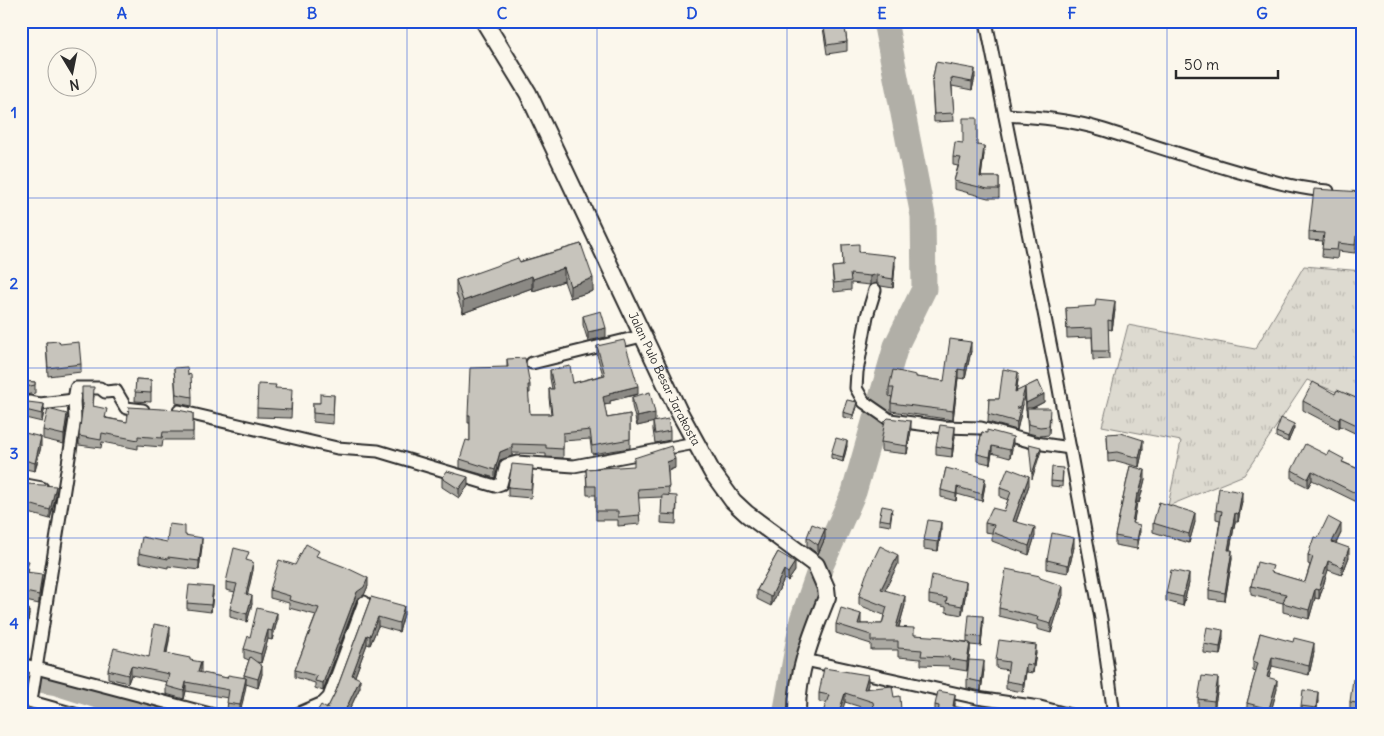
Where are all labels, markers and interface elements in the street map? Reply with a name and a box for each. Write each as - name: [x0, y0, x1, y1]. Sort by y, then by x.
- text: A: [117, 3, 127, 23]
- text: B: [307, 3, 318, 23]
- text: C: [497, 3, 508, 23]
- text: D: [686, 3, 698, 23]
- text: E: [877, 3, 887, 23]
- text: F: [1067, 3, 1077, 23]
- text: G: [1256, 3, 1268, 23]
- north arrow: [48, 48, 98, 98]
- scale bar: [1176, 48, 1279, 80]
- text: 50 m: [1184, 55, 1219, 74]
- text: N: [68, 75, 81, 95]
- text: 1: [11, 102, 17, 122]
- text: 2: [10, 273, 19, 293]
- street label: Jalan Pulo Besar Jarakosta: [626, 309, 704, 448]
- text: 3: [9, 443, 19, 463]
- text: 4: [9, 613, 19, 633]

